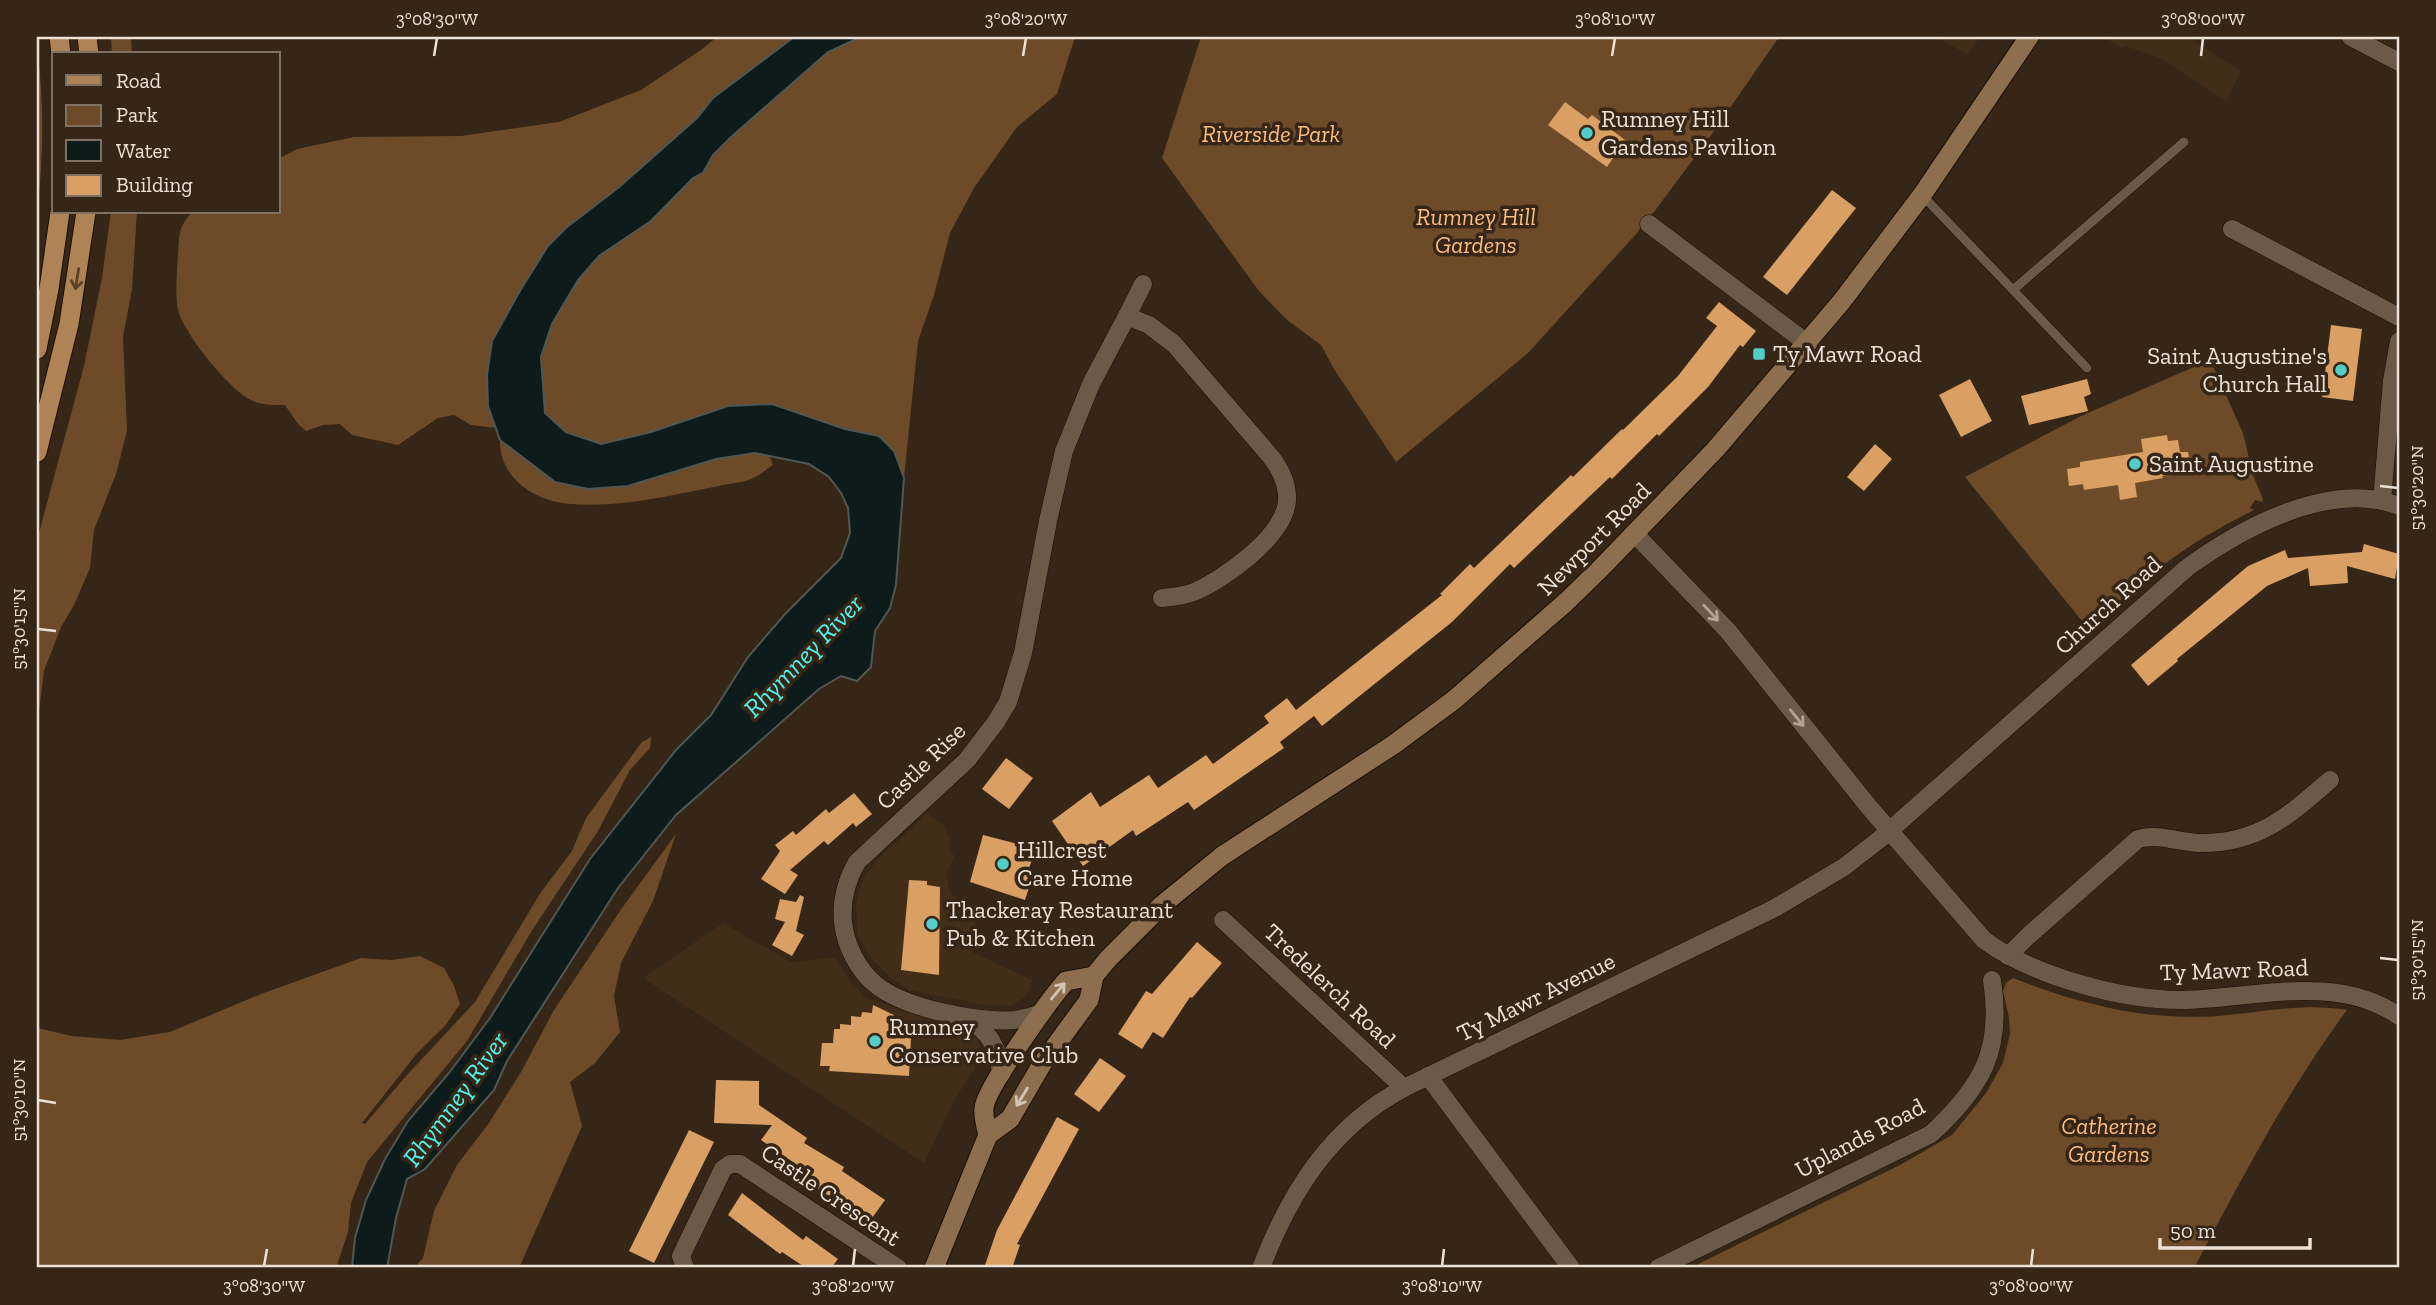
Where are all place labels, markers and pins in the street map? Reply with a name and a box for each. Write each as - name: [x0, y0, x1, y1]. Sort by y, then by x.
- place label: Rumney Hill Gardens Pavilion: [1601, 104, 1776, 161]
- marker: Rumney Hill Gardens Pavilion: [1579, 125, 1595, 141]
- place label: Ty Mawr Road: [1773, 339, 1922, 368]
- place label: Saint Augustine's Church Hall: [2147, 341, 2327, 398]
- marker: Ty Mawr Road: [1751, 346, 1767, 362]
- marker: Saint Augustine's Church Hall: [2333, 362, 2349, 378]
- place label: Saint Augustine: [2149, 449, 2314, 478]
- marker: Saint Augustine: [2127, 456, 2143, 472]
- place label: Hillcrest Care Home: [1017, 835, 1133, 892]
- marker: Hillcrest Care Home: [995, 856, 1011, 872]
- place label: Thackeray Restaurant Pub & Kitchen: [946, 895, 1173, 952]
- marker: Thackeray Restaurant Pub & Kitchen: [924, 916, 940, 932]
- place label: Rumney Conservative Club: [889, 1012, 1078, 1069]
- marker: Rumney Conservative Club: [867, 1033, 883, 1049]

